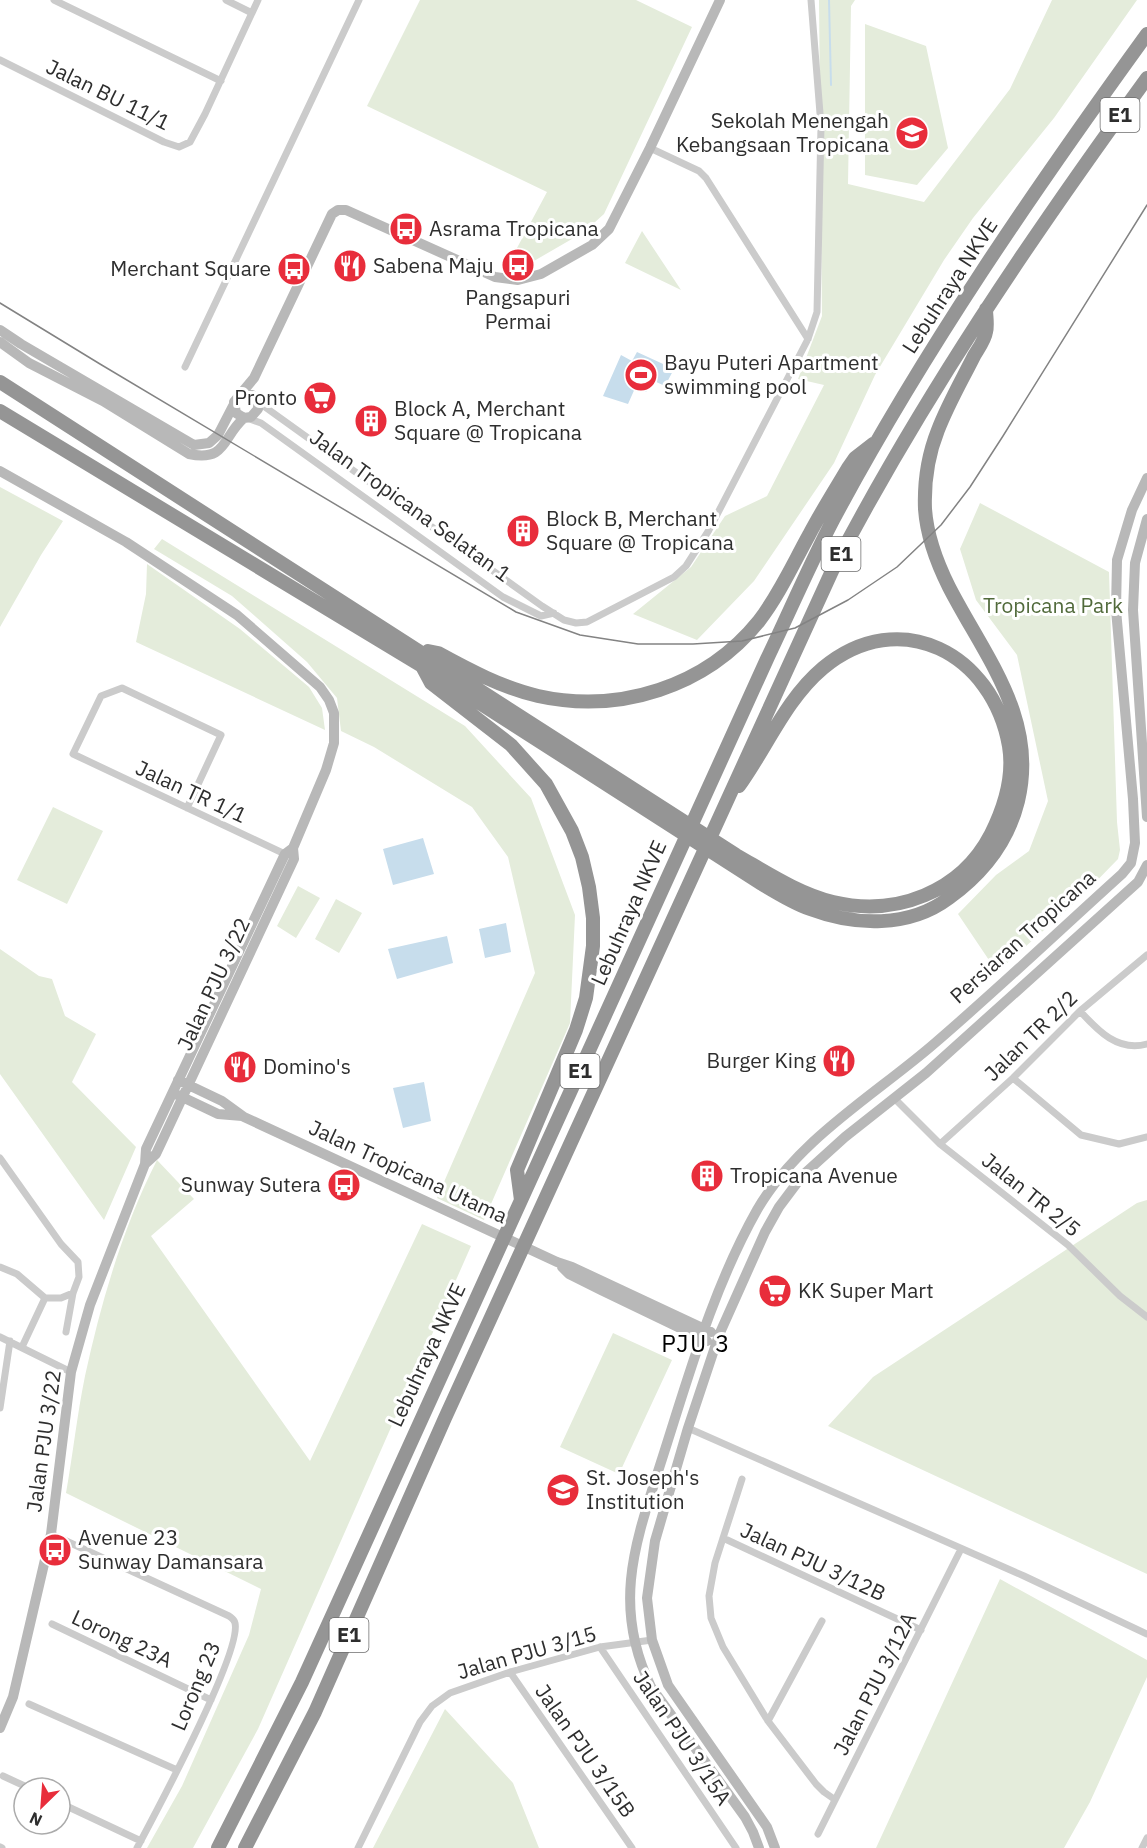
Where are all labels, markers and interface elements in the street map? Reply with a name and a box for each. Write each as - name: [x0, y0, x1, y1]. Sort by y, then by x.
- street label: Jalan BU 11/1: [42, 52, 175, 136]
- road number: E1: [1100, 98, 1140, 132]
- place label: Sekolah Menengah Kebangsaan Tropicana: [676, 106, 889, 158]
- school or university icon: Sekolah Menengah Kebangsaan Tropicana: [894, 115, 930, 151]
- bus stop icon: Asrama Tropicana: [388, 211, 424, 247]
- street label: Lebuhraya NKVE: [895, 212, 1003, 358]
- place label: Asrama Tropicana: [429, 214, 599, 242]
- bus stop icon: Pangsapuri Permai: [500, 247, 536, 283]
- restaurant icon: Sabena Maju: [332, 248, 368, 284]
- bus stop icon: Merchant Square: [276, 251, 312, 287]
- place label: Sabena Maju: [373, 251, 494, 279]
- place label: Merchant Square: [110, 254, 271, 282]
- place label: Pangsapuri Permai: [465, 283, 571, 335]
- place label: Bayu Puteri Apartment swimming pool: [664, 348, 879, 400]
- sports icon: Bayu Puteri Apartment swimming pool: [623, 357, 659, 393]
- supermarket icon: Pronto: [302, 380, 338, 416]
- place label: Pronto: [234, 383, 297, 411]
- place label: Block A, Merchant Square @ Tropicana: [394, 394, 582, 446]
- building icon: Block A, Merchant Square @ Tropicana: [353, 403, 389, 439]
- street label: Jalan Tropicana Selatan 1: [304, 423, 517, 588]
- place label: Block B, Merchant Square @ Tropicana: [546, 504, 734, 556]
- building icon: Block B, Merchant Square @ Tropicana: [505, 513, 541, 549]
- road number: E1: [822, 537, 860, 571]
- park label: Tropicana Park: [983, 591, 1123, 619]
- street label: Jalan TR 1/1: [131, 753, 251, 829]
- street label: Lebuhraya NKVE: [584, 836, 673, 989]
- street label: Persiaran Tropicana: [944, 863, 1101, 1009]
- street label: Jalan PJU 3/22: [170, 913, 256, 1054]
- street label: Jalan TR 2/2: [978, 984, 1083, 1087]
- restaurant icon: Burger King: [821, 1043, 857, 1079]
- place label: Burger King: [706, 1046, 816, 1074]
- restaurant icon: Domino's: [222, 1049, 258, 1085]
- place label: Domino's: [263, 1052, 351, 1080]
- road number: E1: [560, 1054, 600, 1088]
- street label: Jalan Tropicana Utama: [305, 1113, 512, 1229]
- street label: Jalan TR 2/5: [976, 1146, 1087, 1243]
- building icon: Tropicana Avenue: [689, 1158, 725, 1194]
- place label: Tropicana Avenue: [730, 1161, 898, 1189]
- bus stop icon: Sunway Sutera: [326, 1167, 362, 1203]
- place label: Sunway Sutera: [181, 1170, 321, 1198]
- supermarket icon: KK Super Mart: [757, 1273, 793, 1309]
- place label: KK Super Mart: [798, 1276, 934, 1304]
- street label: Lebuhraya NKVE: [380, 1278, 472, 1431]
- district label: PJU 3: [661, 1327, 731, 1359]
- street label: Jalan PJU 3/22: [19, 1368, 67, 1514]
- place label: St. Joseph's Institution: [586, 1463, 700, 1515]
- school or university icon: St. Joseph's Institution: [545, 1472, 581, 1508]
- street label: Jalan PJU 3/12B: [736, 1515, 891, 1607]
- place label: Avenue 23 Sunway Damansara: [78, 1523, 264, 1575]
- bus stop icon: Avenue 23 Sunway Damansara: [37, 1532, 73, 1568]
- street label: Lorong 23A: [68, 1603, 177, 1674]
- street label: Jalan PJU 3/12A: [826, 1607, 922, 1760]
- road number: E1: [330, 1618, 368, 1652]
- street label: Jalan PJU 3/15: [454, 1619, 599, 1685]
- street label: Lorong 23: [164, 1637, 226, 1735]
- street label: Jalan PJU 3/15A: [627, 1665, 738, 1810]
- street label: Jalan PJU 3/15B: [529, 1678, 642, 1823]
- north arrow: [12, 1776, 72, 1836]
- text: N: [26, 1808, 45, 1831]

